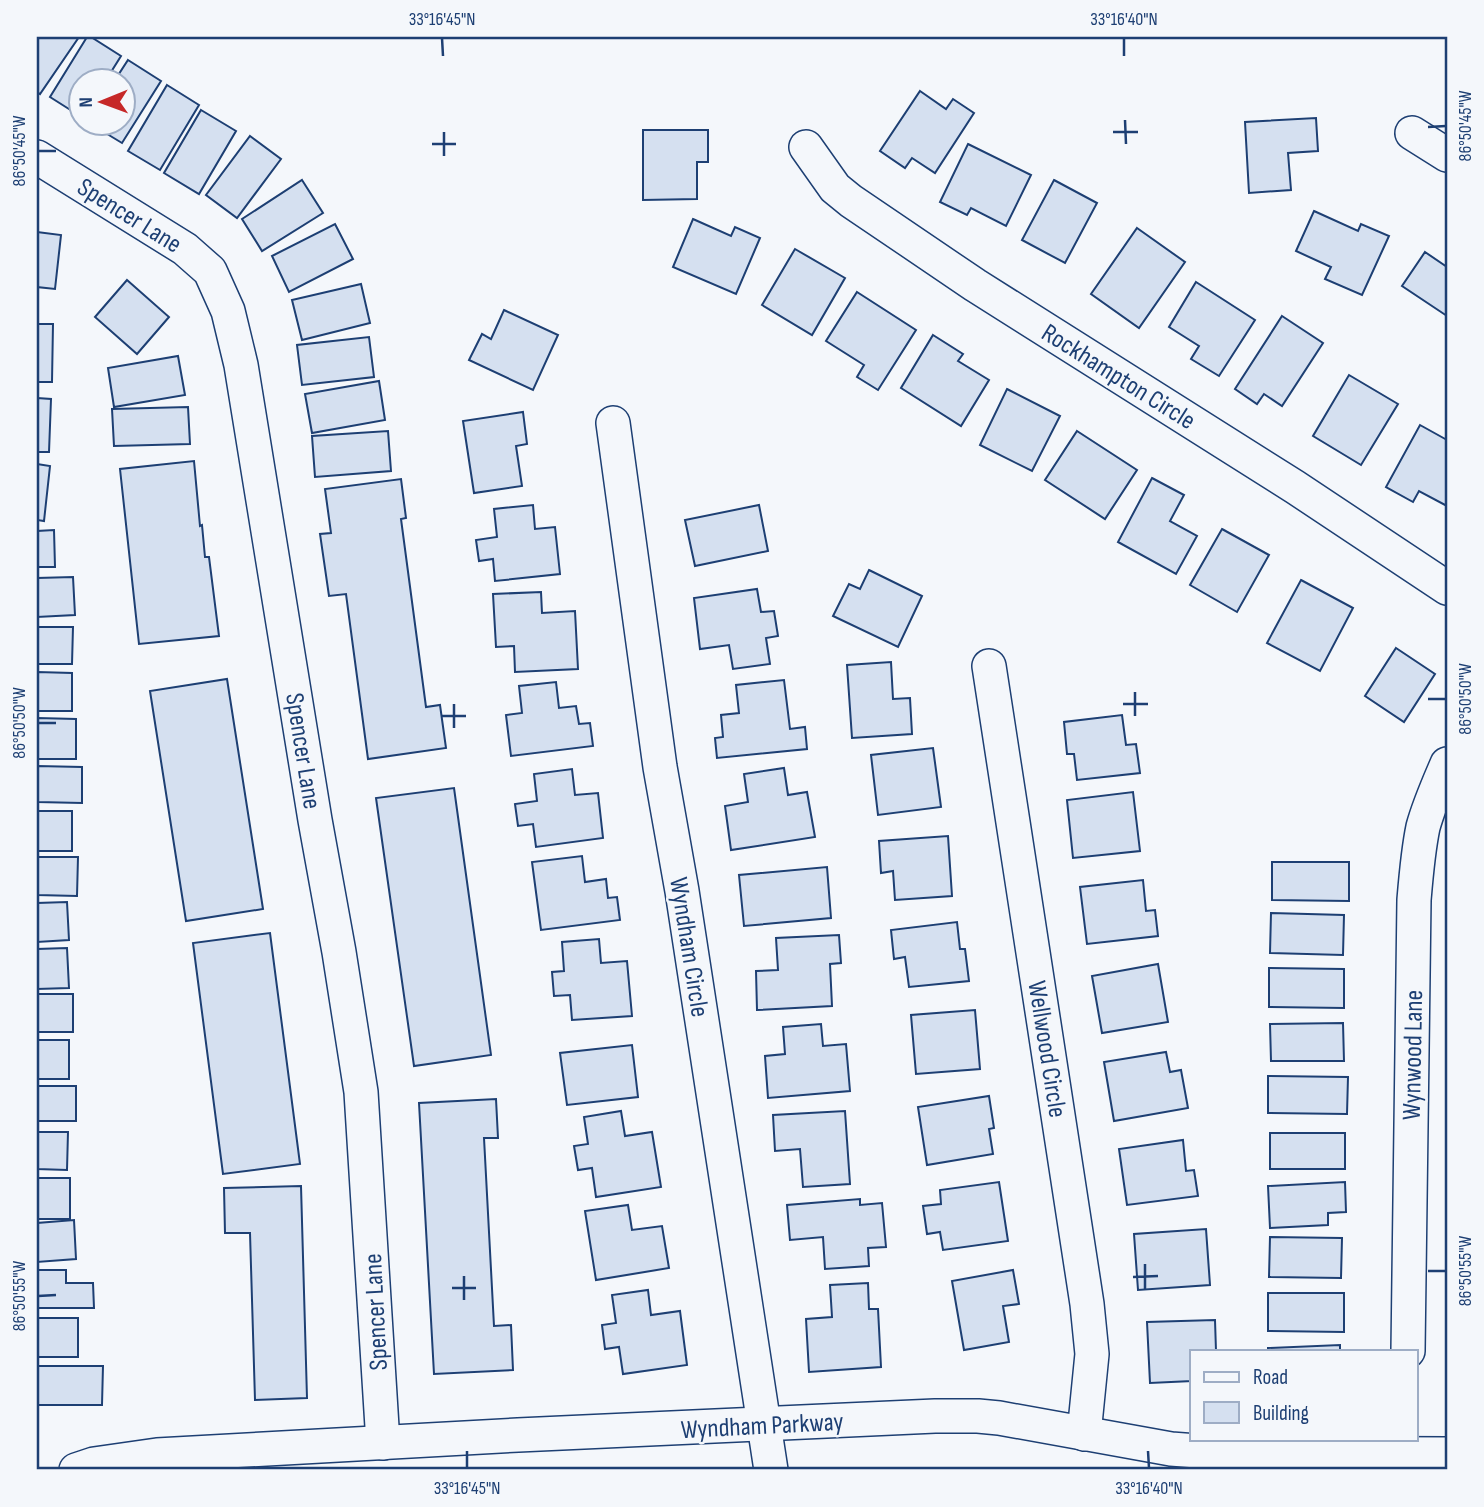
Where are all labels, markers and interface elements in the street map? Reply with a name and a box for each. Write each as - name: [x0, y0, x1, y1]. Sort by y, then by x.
- text: 33°16'45"N: [409, 9, 475, 30]
- text: 33°16'40"N: [1090, 9, 1158, 30]
- north arrow: [66, 66, 136, 136]
- text: 86°50'45"W: [1455, 90, 1476, 161]
- text: N: [75, 97, 98, 108]
- text: 86°50'45"W: [9, 115, 30, 186]
- street label: Spencer Lane: [71, 172, 187, 260]
- street label: Rockhampton Circle: [1036, 318, 1201, 437]
- text: 86°50'50"W: [1455, 663, 1476, 735]
- text: 86°50'50"W: [9, 687, 30, 759]
- street label: Spencer Lane: [278, 691, 327, 811]
- street label: Wyndham Circle: [662, 875, 715, 1019]
- street label: Wellwood Circle: [1020, 979, 1073, 1120]
- street label: Wynwood Lane: [1397, 990, 1430, 1120]
- text: 86°50'55"W: [1455, 1235, 1476, 1306]
- street label: Spencer Lane: [358, 1253, 395, 1371]
- text: 86°50'55"W: [9, 1260, 30, 1331]
- legend: [1190, 1350, 1418, 1440]
- text: Road: [1253, 1365, 1288, 1390]
- text: Building: [1253, 1401, 1309, 1426]
- street label: Wyndham Parkway: [680, 1407, 844, 1446]
- text: 33°16'45"N: [434, 1478, 500, 1499]
- text: 33°16'40"N: [1115, 1478, 1183, 1499]

